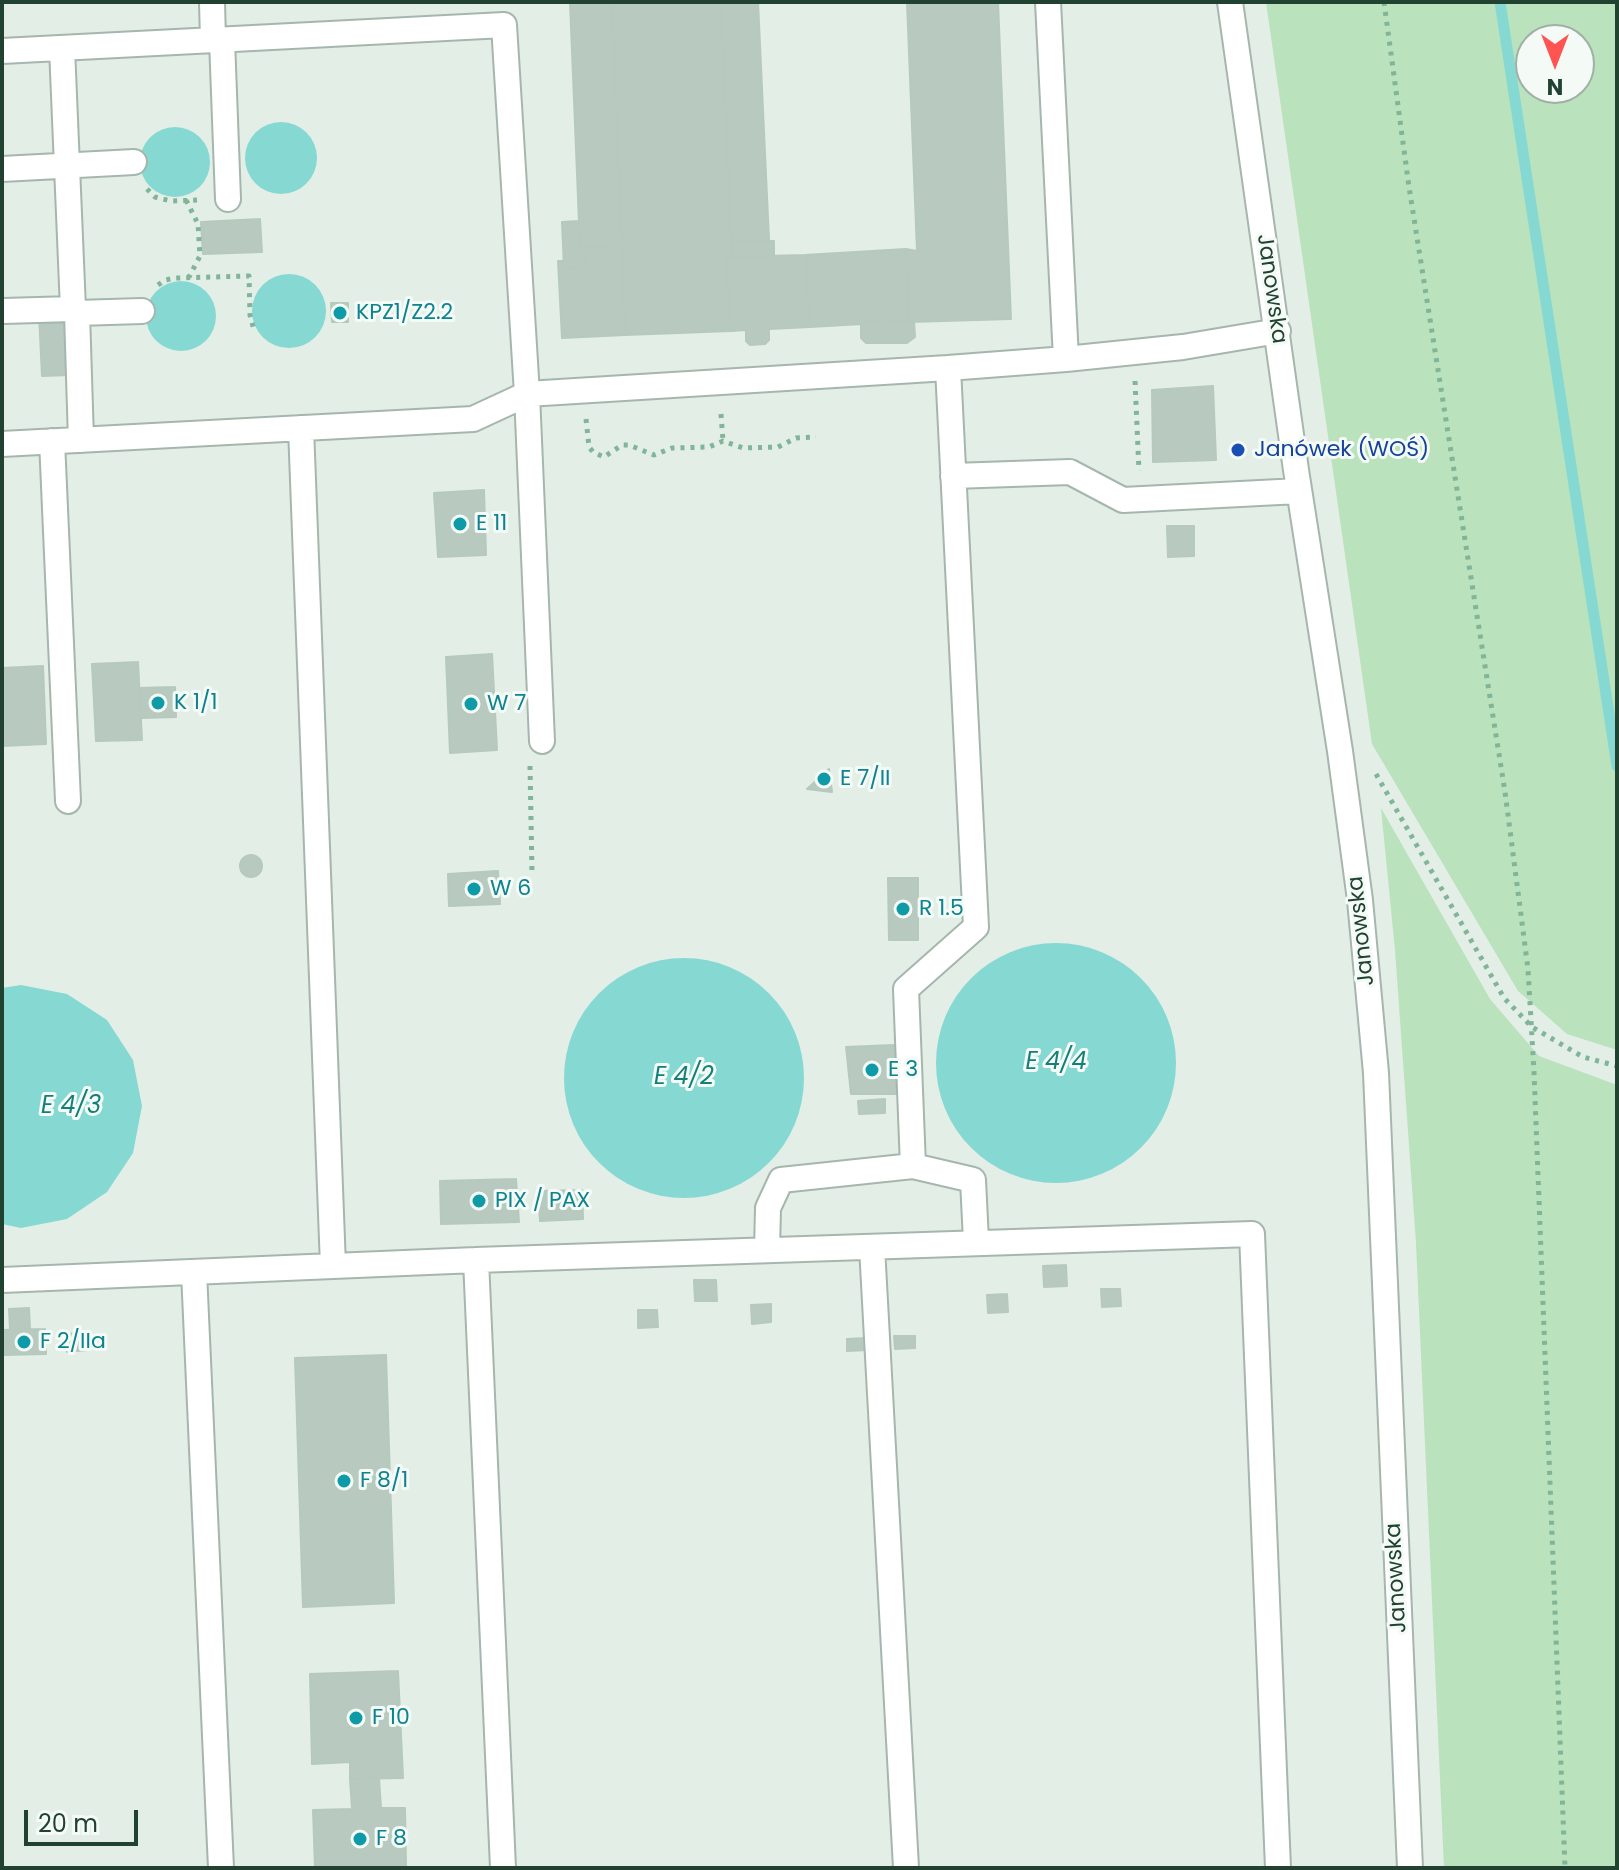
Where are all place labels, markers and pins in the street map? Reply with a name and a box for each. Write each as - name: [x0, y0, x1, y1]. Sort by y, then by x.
- place label: KPZ1/Z2.2: [356, 300, 453, 326]
- marker: KPZ1/Z2.2: [331, 304, 349, 322]
- place label: Janówek (WOŚ): [1254, 437, 1429, 463]
- marker: Janówek (WOŚ): [1229, 441, 1247, 459]
- place label: E 11: [476, 511, 507, 537]
- marker: E 11: [451, 515, 469, 533]
- place label: K 1/1: [174, 690, 218, 716]
- place label: W 7: [487, 691, 526, 717]
- marker: K 1/1: [149, 694, 167, 712]
- marker: W 7: [462, 695, 480, 713]
- place label: E 7/II: [840, 766, 890, 792]
- marker: E 7/II: [815, 770, 833, 788]
- place label: W 6: [490, 876, 531, 902]
- marker: W 6: [465, 880, 483, 898]
- place label: R 1.5: [919, 896, 964, 922]
- marker: R 1.5: [894, 900, 912, 918]
- place label: E 3: [888, 1057, 918, 1083]
- marker: E 3: [863, 1061, 881, 1079]
- place label: PIX / PAX: [495, 1188, 590, 1214]
- marker: PIX / PAX: [470, 1192, 488, 1210]
- place label: F 2/IIa: [40, 1329, 106, 1355]
- marker: F 2/IIa: [15, 1333, 33, 1351]
- place label: F 8/1: [360, 1468, 408, 1494]
- marker: F 8/1: [335, 1472, 353, 1490]
- place label: F 10: [372, 1705, 410, 1731]
- marker: F 10: [347, 1709, 365, 1727]
- place label: F 8: [376, 1826, 407, 1852]
- marker: F 8: [351, 1830, 369, 1848]

